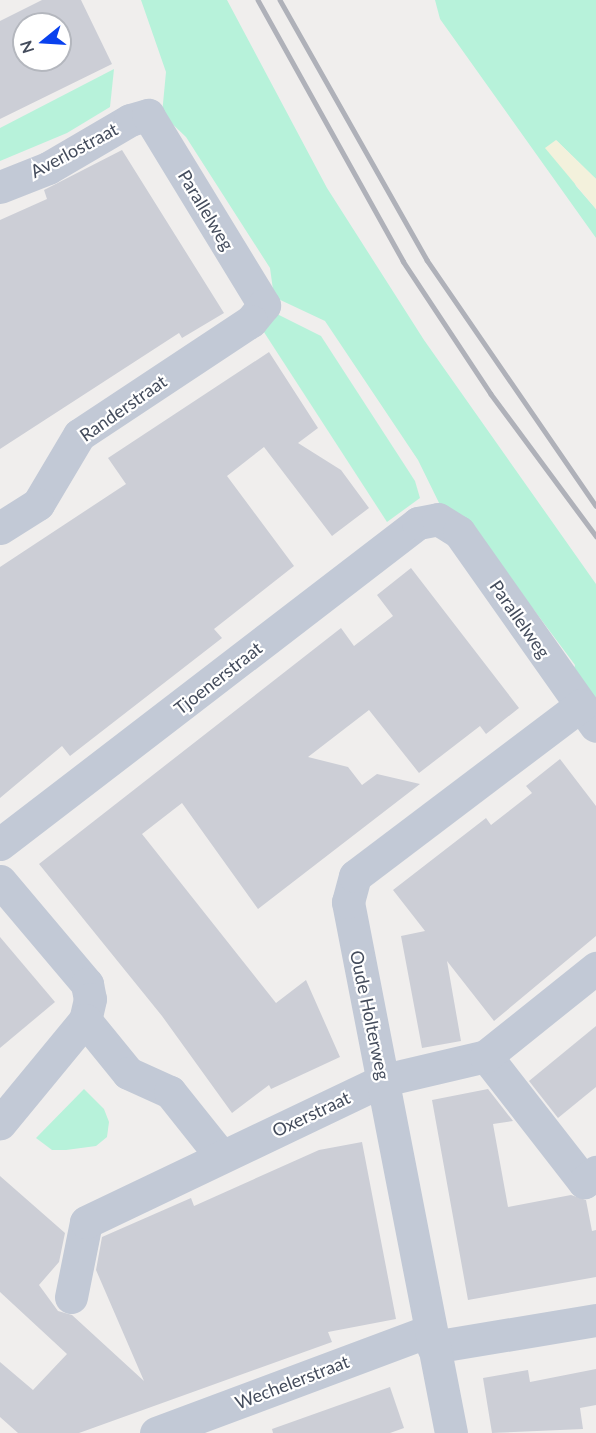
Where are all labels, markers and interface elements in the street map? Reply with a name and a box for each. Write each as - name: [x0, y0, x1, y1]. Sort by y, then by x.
- north arrow: [12, 12, 72, 72]
- text: N: [15, 38, 37, 56]
- street label: Averlostraat: [27, 118, 121, 182]
- street label: Parallelweg: [174, 166, 238, 254]
- street label: Randerstraat: [75, 370, 171, 446]
- street label: Parallelweg: [485, 576, 555, 662]
- street label: Tjoenerstraat: [170, 637, 266, 719]
- street label: Oude Holterweg: [346, 948, 394, 1082]
- street label: Oxerstraat: [269, 1087, 353, 1141]
- street label: Wechelerstraat: [232, 1350, 352, 1414]

